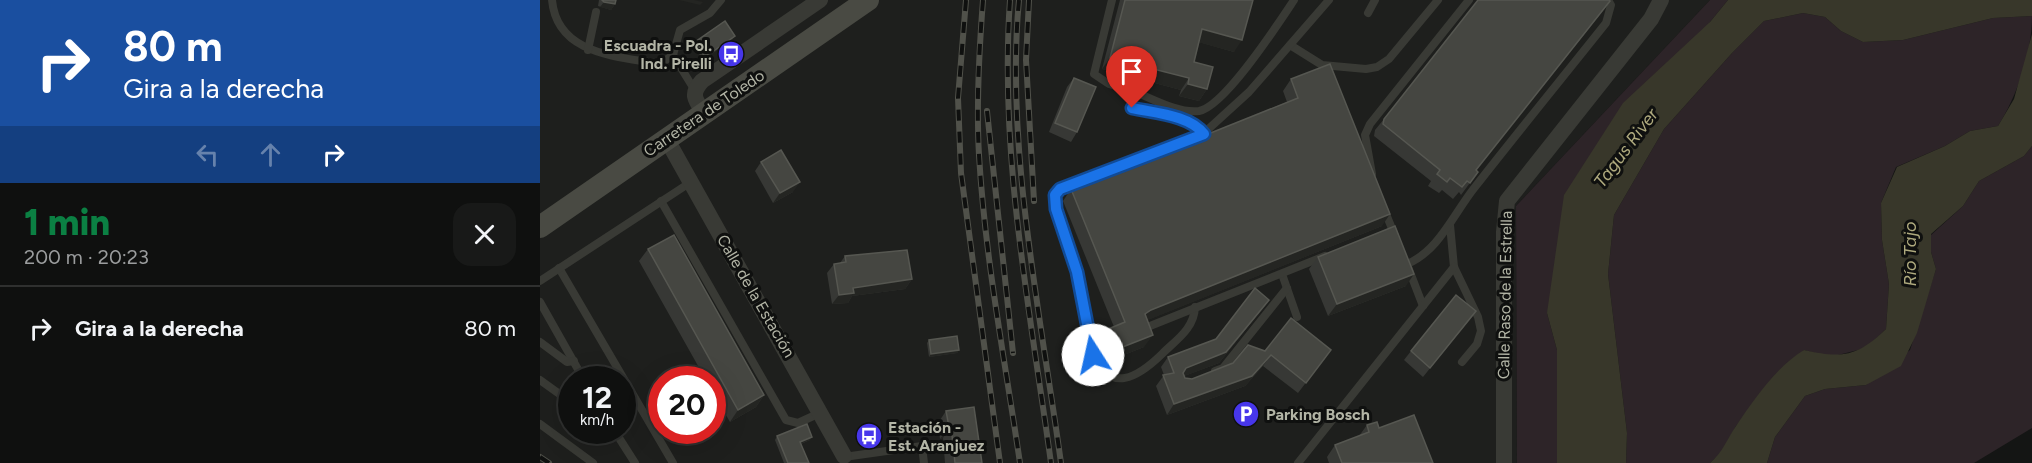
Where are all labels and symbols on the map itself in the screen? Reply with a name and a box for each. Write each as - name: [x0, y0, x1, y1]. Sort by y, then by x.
- place label: Escuadra - Pol. Ind. Pirelli: [604, 36, 712, 73]
- bus stop icon: Escuadra - Pol. Ind. Pirelli: [716, 39, 746, 69]
- pin: [1106, 46, 1157, 108]
- street label: Carretera de Toledo: [640, 66, 768, 160]
- water label: Tagus River: [1589, 103, 1663, 192]
- street label: Calle Raso de la Estrella: [1494, 211, 1516, 379]
- water label: Río Tajo: [1899, 222, 1921, 286]
- street label: Calle de la Estación: [713, 231, 799, 361]
- position arrow: [1061, 323, 1125, 387]
- speed limit sign: 20: [648, 366, 726, 444]
- parking icon: Parking Bosch: [1231, 399, 1261, 429]
- place label: Parking Bosch: [1266, 405, 1370, 424]
- place label: Estación - Est. Aranjuez: [888, 418, 985, 455]
- bus stop icon: Estación - Est. Aranjuez: [854, 421, 884, 451]

